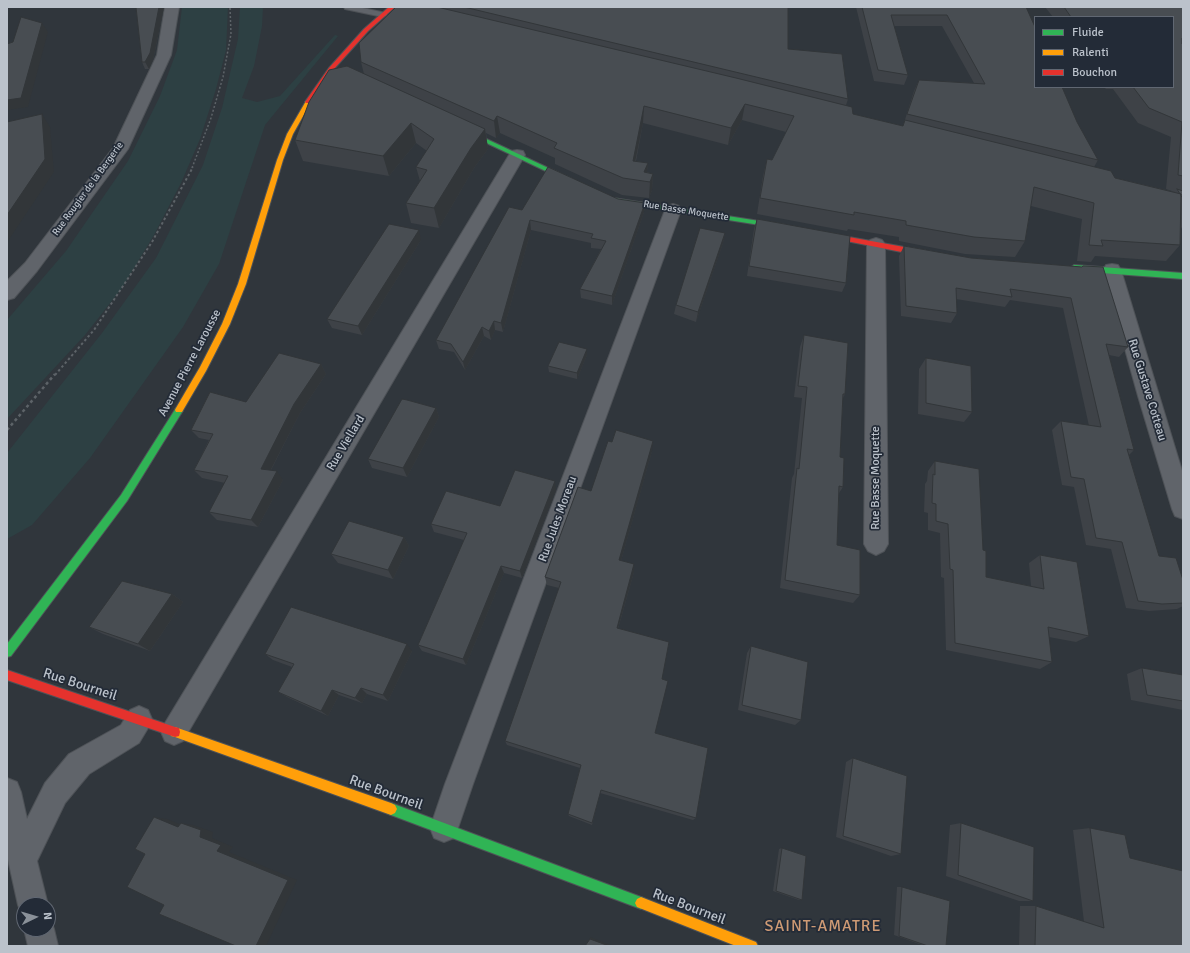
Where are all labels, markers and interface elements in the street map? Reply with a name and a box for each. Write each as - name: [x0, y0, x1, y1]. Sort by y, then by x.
- legend: [1034, 16, 1174, 88]
- text: Fluide: [1072, 25, 1104, 40]
- text: Ralenti: [1072, 45, 1109, 60]
- text: Bouchon: [1072, 65, 1117, 80]
- street label: Rue Rougier de la Bergerie: [50, 140, 126, 238]
- street label: Rue Basse Moquette: [642, 198, 730, 224]
- street label: Avenue Pierre Larousse: [156, 307, 224, 419]
- street label: Rue Gustave Cotteau: [1125, 337, 1169, 443]
- street label: Rue Viellard: [324, 413, 368, 473]
- street label: Rue Basse Moquette: [869, 426, 883, 530]
- street label: Rue Jules Moreau: [536, 474, 580, 564]
- street label: Rue Bourneil: [41, 665, 119, 705]
- street label: Rue Bourneil: [347, 772, 425, 814]
- street label: Rue Bourneil: [650, 885, 728, 929]
- north arrow: [16, 897, 56, 937]
- text: N: [41, 912, 54, 920]
- district label: SAINT-AMATRE: [765, 917, 881, 937]

